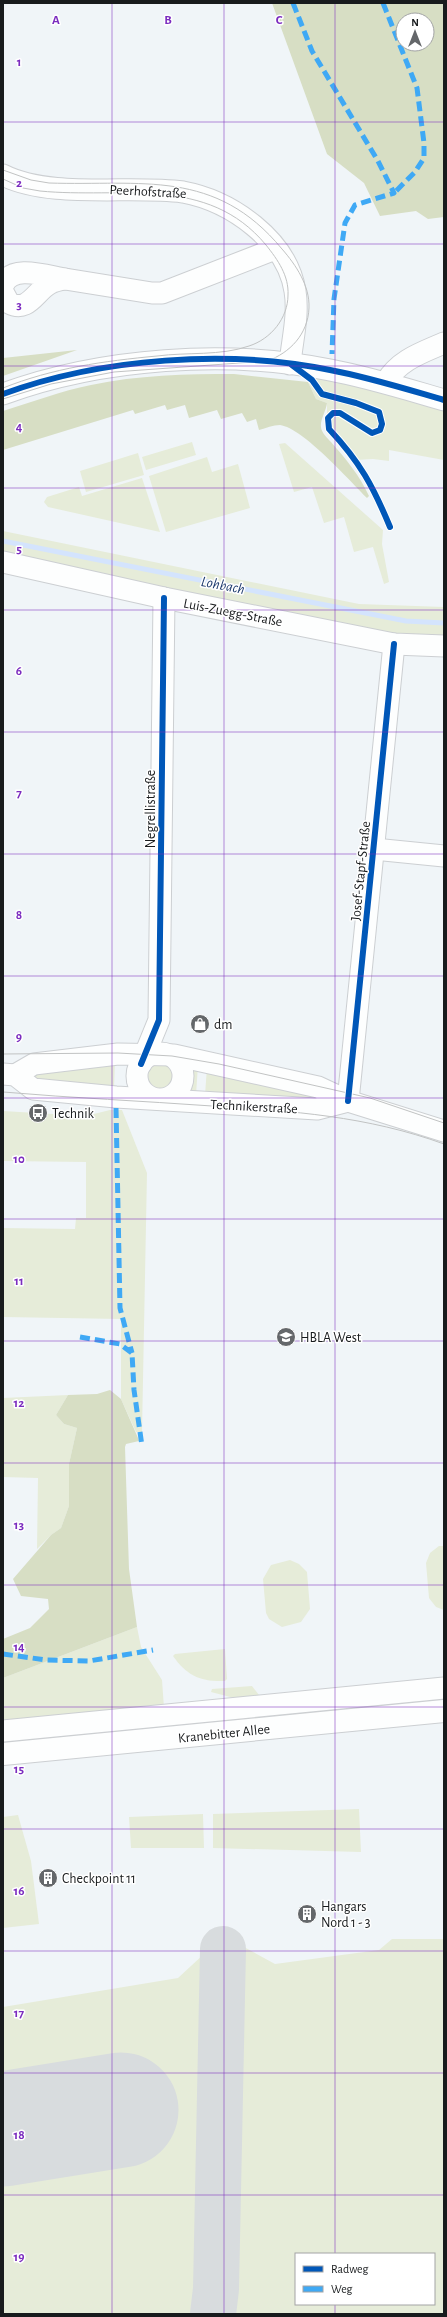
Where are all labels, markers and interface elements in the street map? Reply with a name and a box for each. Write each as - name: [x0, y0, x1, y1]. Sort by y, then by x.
- north arrow: [395, 12, 435, 52]
- text: A: [52, 14, 60, 27]
- text: B: [164, 14, 172, 27]
- text: C: [276, 14, 283, 27]
- text: N: [411, 17, 419, 28]
- text: 1: [17, 56, 21, 69]
- text: 2: [16, 177, 22, 190]
- street label: Peerhofstraße: [109, 183, 187, 201]
- text: 3: [16, 299, 22, 312]
- text: 4: [16, 421, 23, 434]
- text: 5: [16, 543, 22, 556]
- water label: Lohbach: [200, 574, 246, 597]
- street label: Luis-Zuegg-Straße: [182, 597, 283, 629]
- text: 6: [16, 665, 22, 678]
- street label: Negrellistraße: [144, 770, 158, 848]
- text: 7: [16, 787, 22, 800]
- street label: Josef-Stapf-Straße: [349, 821, 373, 922]
- text: 8: [16, 909, 22, 922]
- shop icon: dm: [189, 1013, 211, 1035]
- place label: dm: [214, 1018, 232, 1032]
- text: 9: [16, 1031, 22, 1044]
- street label: Technikerstraße: [210, 1098, 298, 1116]
- bus stop icon: Technik: [27, 1102, 49, 1124]
- place label: Technik: [52, 1107, 95, 1121]
- text: 10: [13, 1153, 25, 1166]
- text: 11: [14, 1275, 24, 1288]
- school or university icon: HBLA West: [275, 1326, 297, 1348]
- place label: HBLA West: [300, 1331, 362, 1345]
- text: 12: [14, 1397, 24, 1410]
- text: 13: [14, 1519, 25, 1532]
- text: 14: [13, 1641, 25, 1654]
- street label: Kranebitter Allee: [177, 1722, 271, 1746]
- text: 15: [14, 1763, 25, 1776]
- building icon: Checkpoint 11: [37, 1867, 59, 1889]
- place label: Checkpoint 11: [62, 1872, 136, 1886]
- text: 16: [14, 1885, 24, 1898]
- place label: Hangars Nord 1 - 3: [321, 1900, 371, 1930]
- building icon: Hangars Nord 1 - 3: [296, 1903, 318, 1925]
- text: 17: [14, 2007, 25, 2020]
- text: 18: [13, 2129, 25, 2142]
- text: 19: [14, 2251, 24, 2264]
- legend: [295, 2253, 435, 2305]
- text: Radweg: [331, 2263, 368, 2275]
- text: Weg: [331, 2283, 353, 2295]

